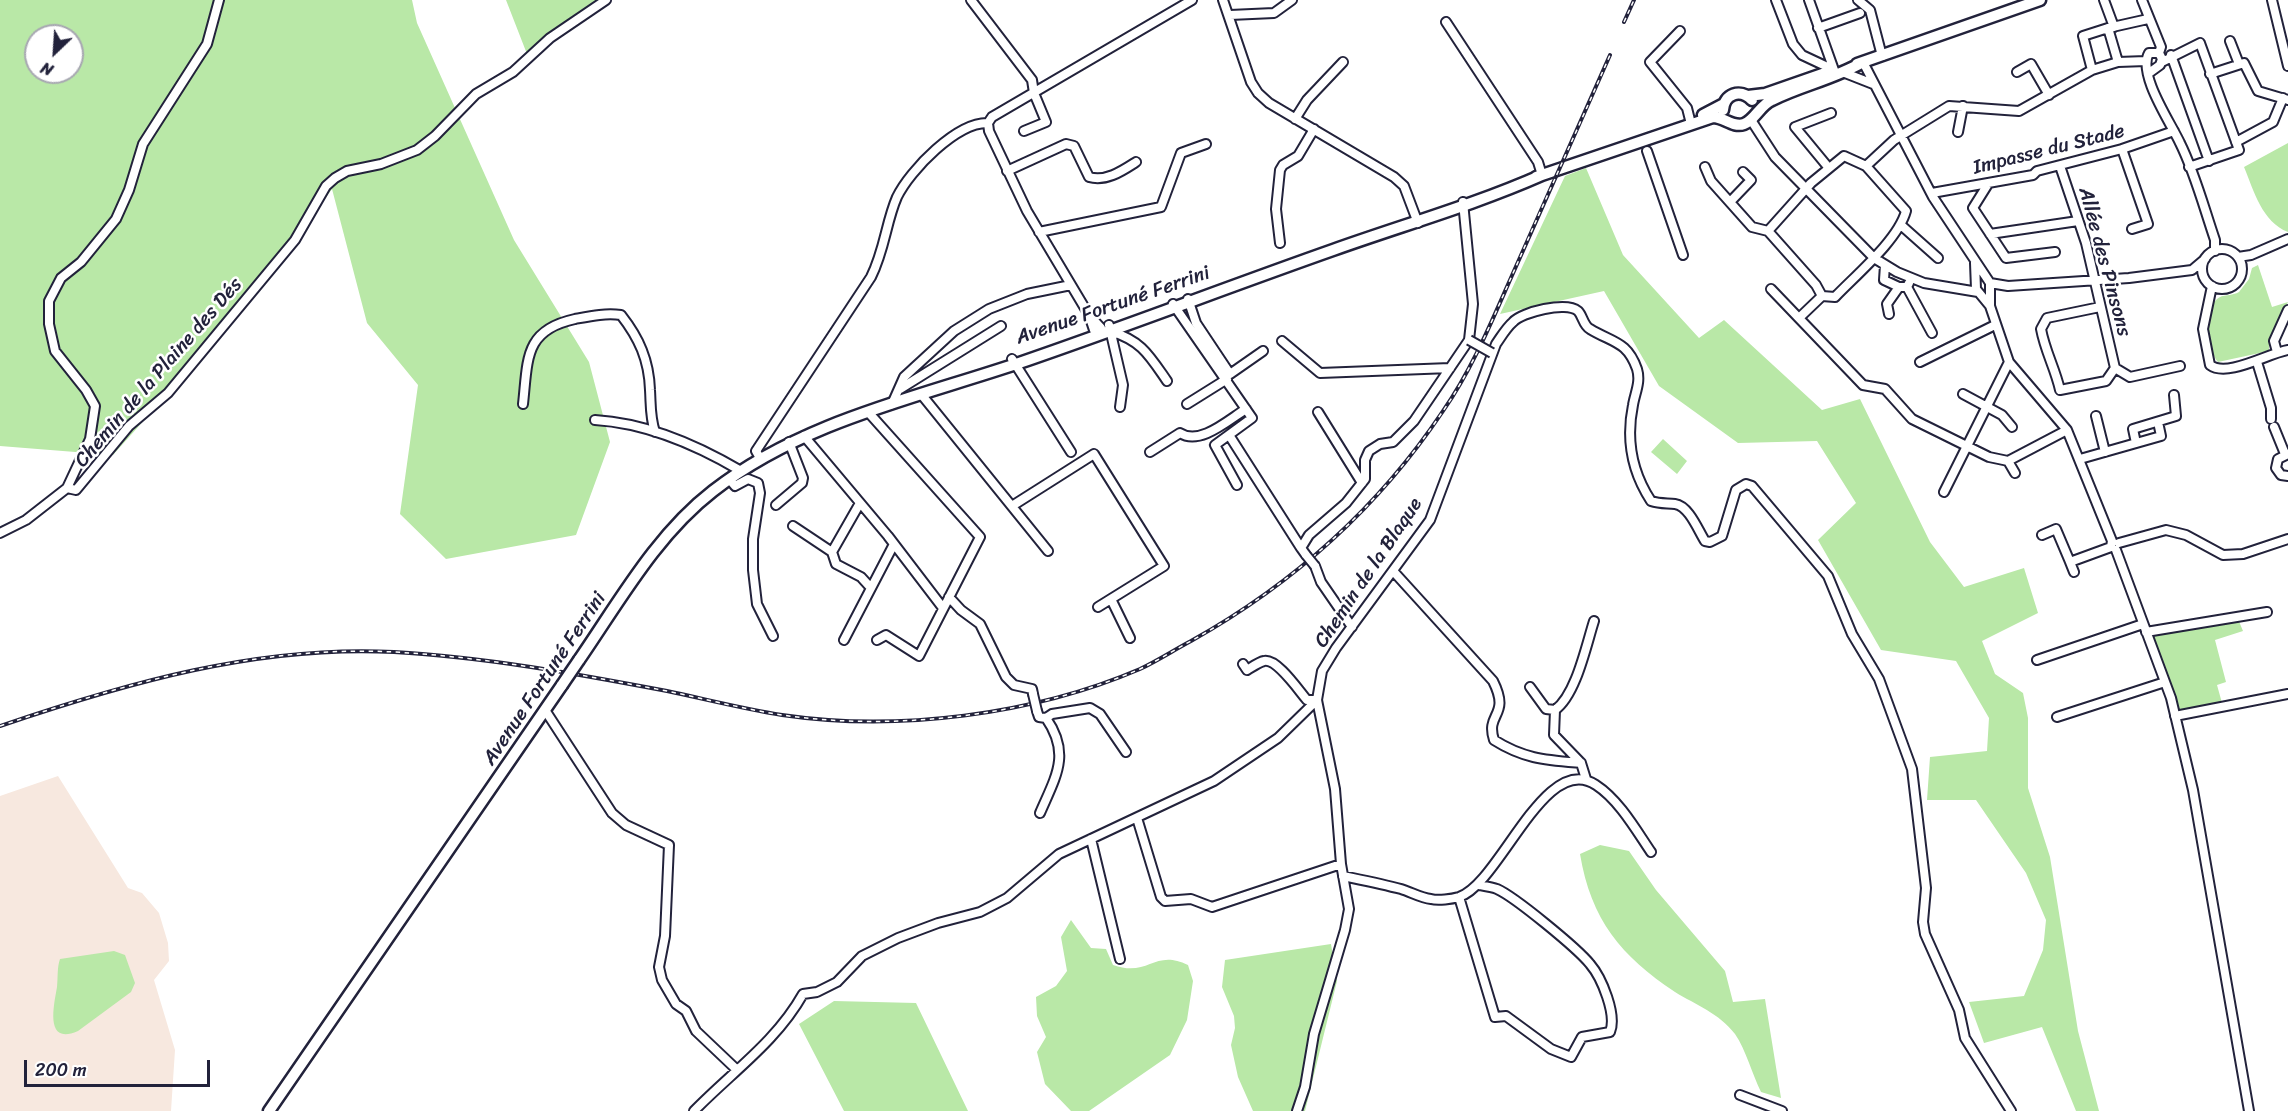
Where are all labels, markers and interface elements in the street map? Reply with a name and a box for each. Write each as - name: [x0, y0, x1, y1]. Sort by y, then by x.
- north arrow: [24, 24, 84, 84]
- text: N: [36, 53, 58, 84]
- street label: Impasse du Stade: [1971, 120, 2127, 180]
- street label: Allée des Pinsons: [2073, 185, 2135, 339]
- street label: Avenue Fortuné Ferrini: [1013, 262, 1213, 350]
- street label: Chemin de la Plaine des Dés: [70, 273, 248, 473]
- street label: Chemin de la Blaque: [1310, 494, 1428, 652]
- street label: Avenue Fortuné Ferrini: [478, 588, 612, 770]
- scale bar: [27, 1048, 213, 1086]
- text: 200 m: [35, 1054, 87, 1086]

